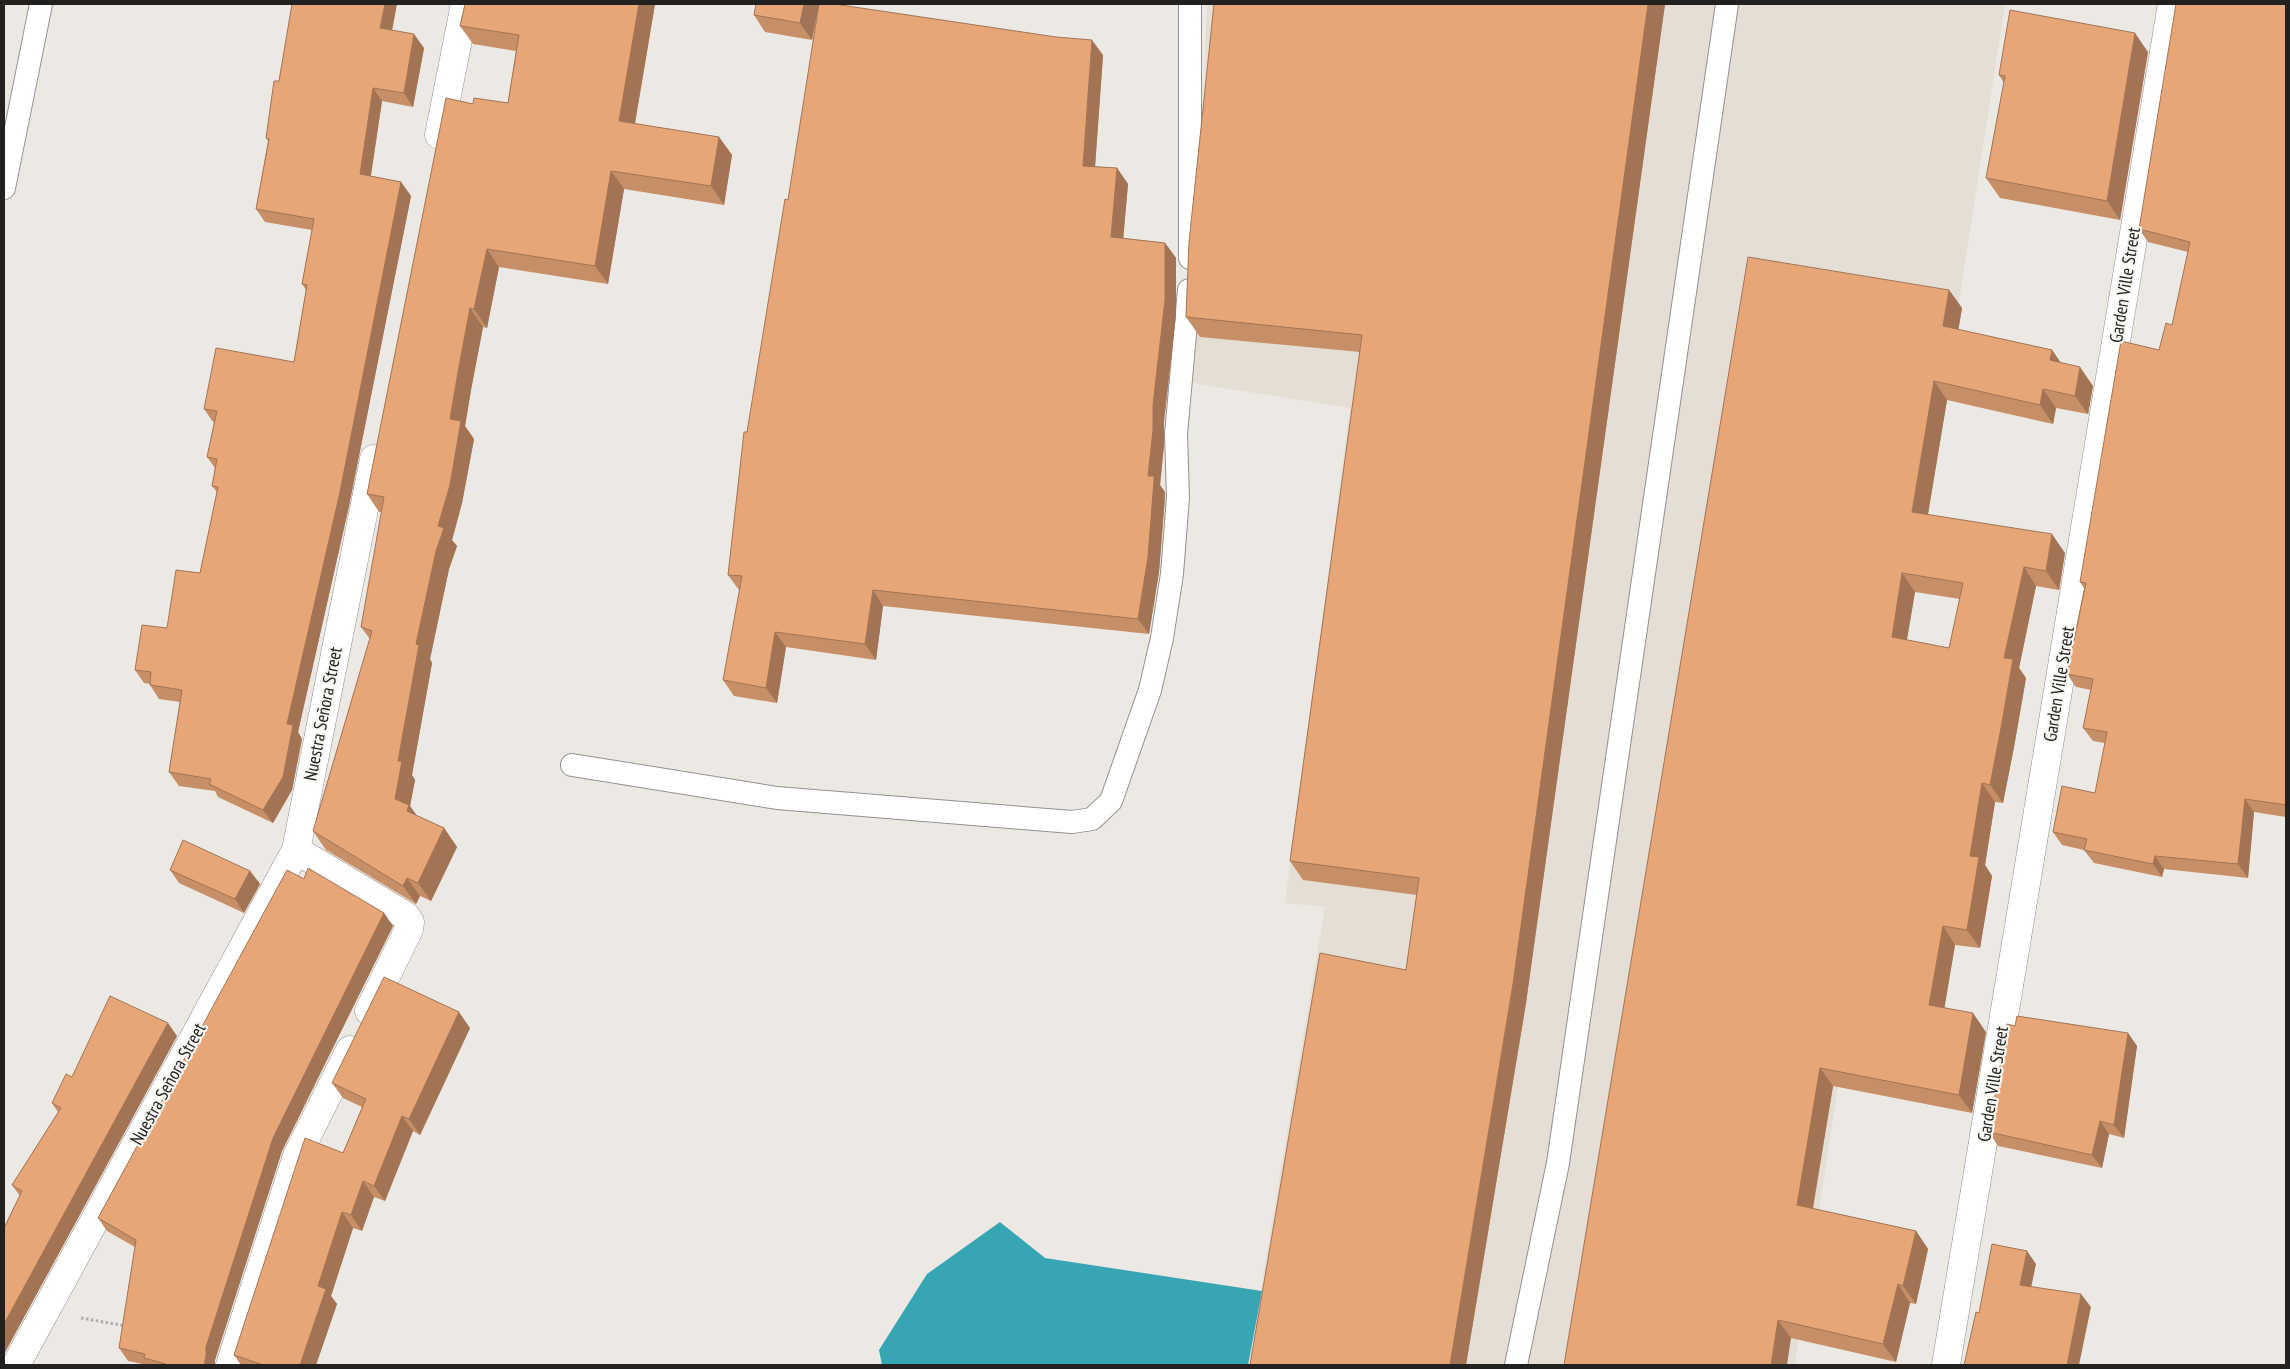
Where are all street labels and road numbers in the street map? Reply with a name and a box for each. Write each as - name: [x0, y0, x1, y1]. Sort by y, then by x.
- street label: Garden Ville Street: [2104, 225, 2145, 344]
- street label: Garden Ville Street: [2038, 624, 2079, 743]
- street label: Nuestra Señora Street: [298, 645, 347, 783]
- street label: Nuestra Señora Street: [125, 1019, 211, 1149]
- street label: Garden Ville Street: [1972, 1024, 2013, 1143]

